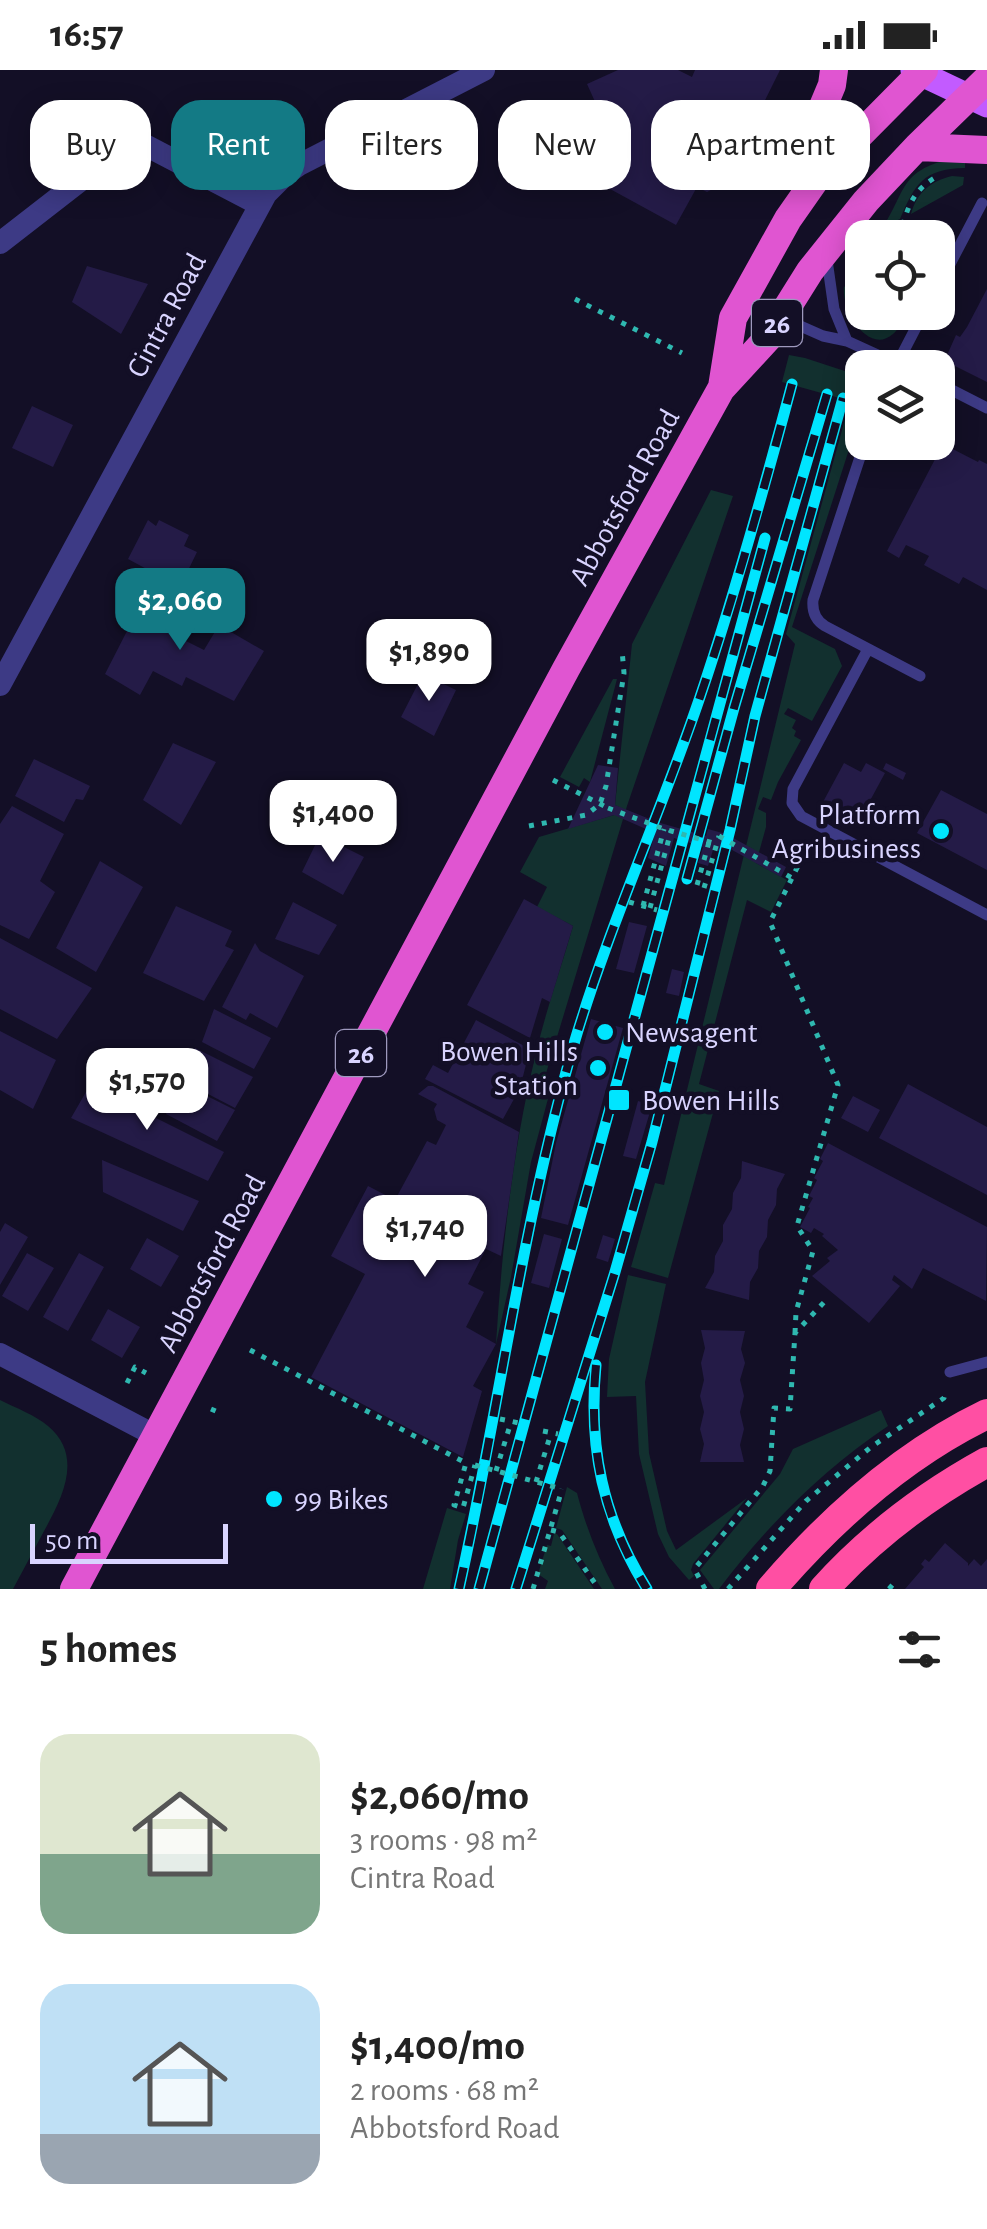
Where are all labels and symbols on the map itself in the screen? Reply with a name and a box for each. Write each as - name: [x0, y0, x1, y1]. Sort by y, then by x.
- street label: Cintra Road: [122, 248, 212, 382]
- road number: 26: [752, 300, 802, 346]
- street label: Abbotsford Road: [564, 404, 686, 591]
- pin: $2,060: [99, 568, 261, 653]
- pin: $1,890: [348, 619, 510, 704]
- pin: $1,400: [252, 780, 414, 865]
- place label: Platform Agribusiness: [772, 800, 921, 864]
- marker: Platform Agribusiness: [930, 820, 952, 842]
- place label: Newsagent: [625, 1018, 758, 1048]
- marker: Newsagent: [594, 1021, 616, 1043]
- road number: 26: [336, 1030, 386, 1076]
- place label: Bowen Hills Station: [440, 1037, 578, 1101]
- pin: $1,570: [66, 1048, 228, 1133]
- marker: Bowen Hills Station: [587, 1057, 609, 1079]
- place label: Bowen Hills: [642, 1086, 780, 1116]
- marker: Bowen Hills: [606, 1087, 632, 1113]
- street label: Abbotsford Road: [153, 1170, 271, 1357]
- pin: $1,740: [344, 1195, 506, 1280]
- place label: 99 Bikes: [294, 1485, 389, 1515]
- marker: 99 Bikes: [263, 1488, 285, 1510]
- scale bar: [30, 1519, 228, 1564]

